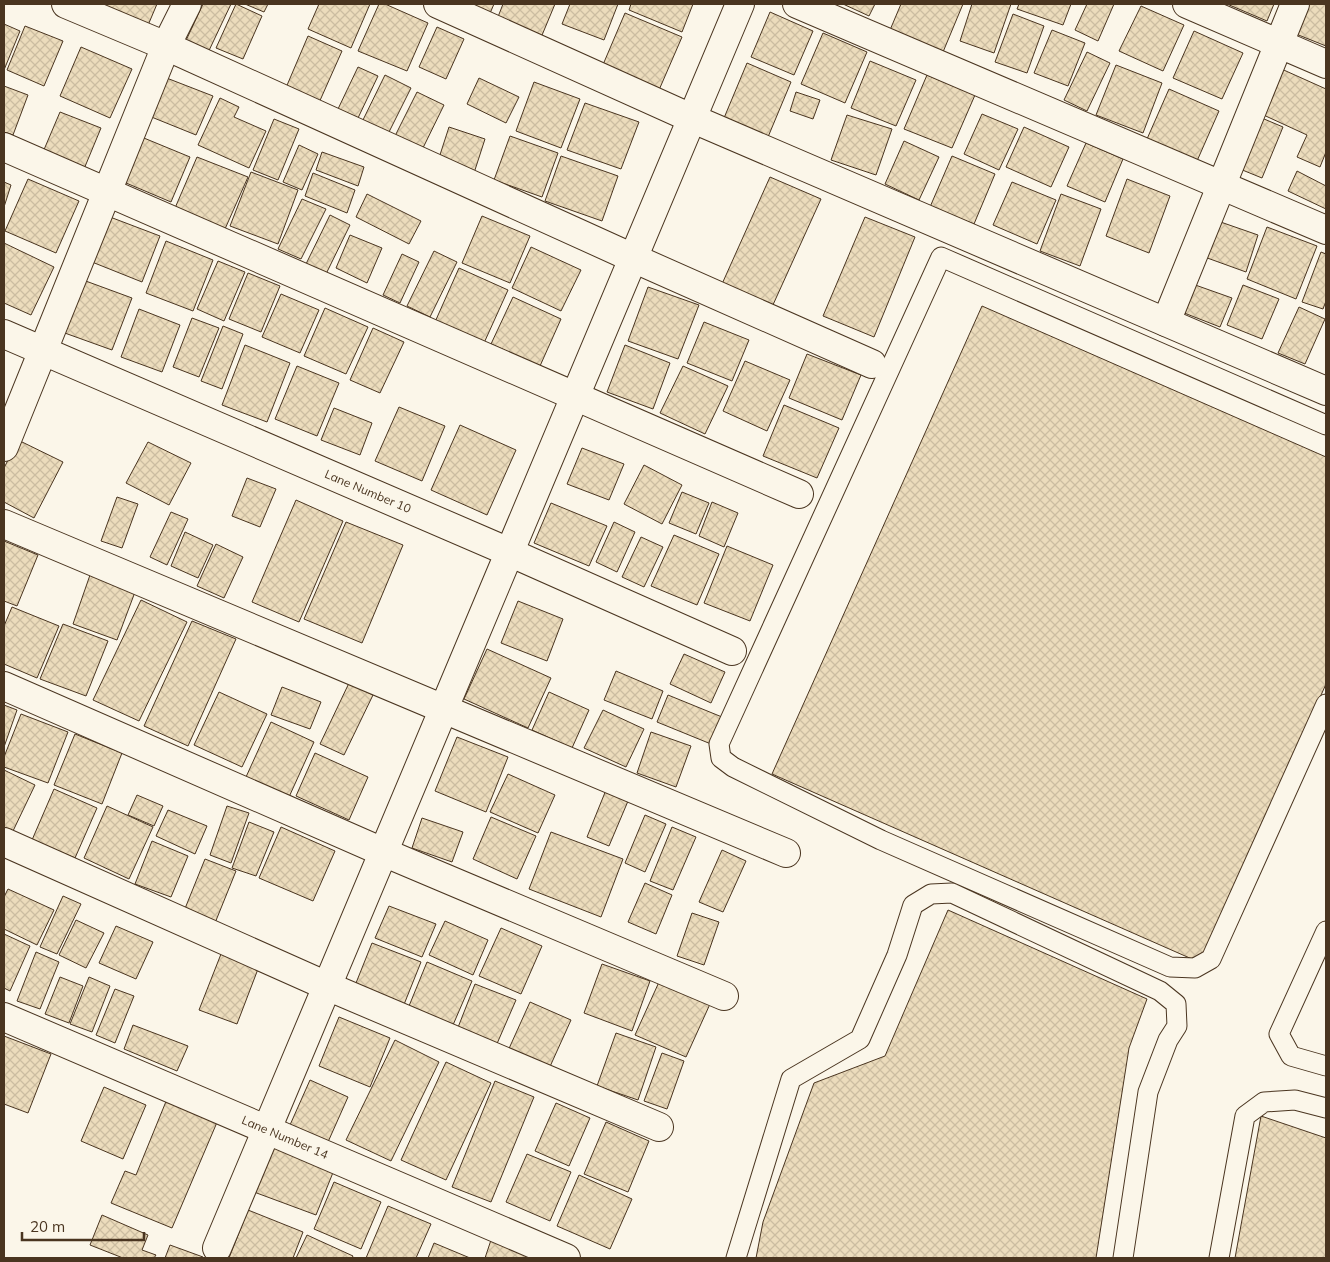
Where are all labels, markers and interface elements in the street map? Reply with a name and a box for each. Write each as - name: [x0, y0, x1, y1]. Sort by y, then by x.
- street label: Lane Number 10: [323, 466, 413, 516]
- street label: Lane Number 14: [240, 1112, 330, 1162]
- scale bar: [22, 1210, 145, 1242]
- text: 20 m: [30, 1217, 65, 1236]

